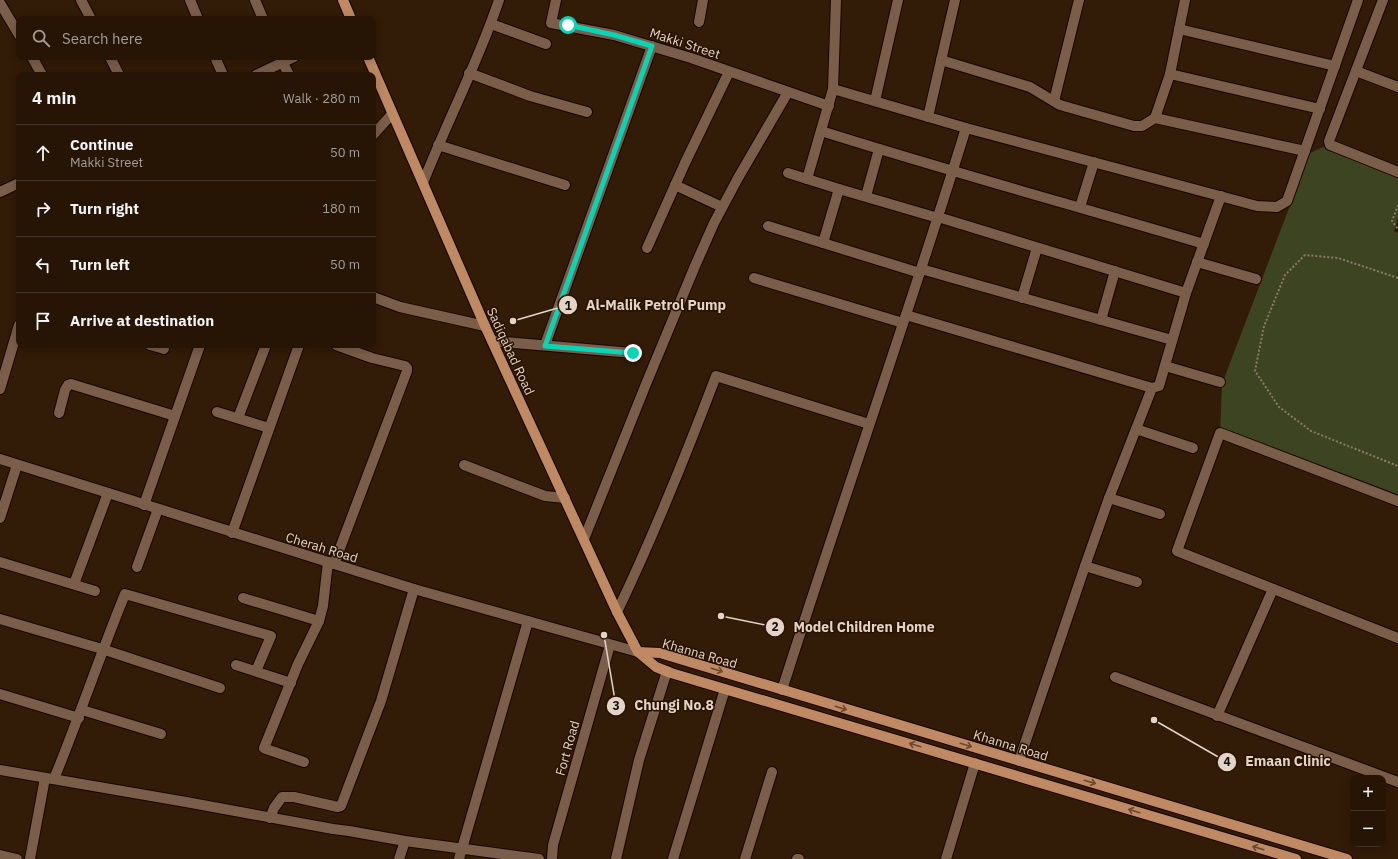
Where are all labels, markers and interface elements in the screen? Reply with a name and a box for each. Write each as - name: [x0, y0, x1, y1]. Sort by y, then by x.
- search box: [16, 16, 376, 60]
- route start: [559, 16, 577, 34]
- street label: Makki Street: [647, 24, 722, 63]
- icon: search: [30, 27, 52, 49]
- text: Search here: [62, 29, 142, 48]
- text: 4 min: [32, 87, 76, 109]
- text: Walk · 280 m: [283, 90, 360, 107]
- text: Continue: [70, 135, 134, 154]
- icon: ahead: [32, 142, 54, 164]
- text: 50 m: [330, 144, 360, 161]
- text: Makki Street: [70, 154, 143, 171]
- icon: right: [32, 198, 54, 220]
- text: Turn right: [70, 199, 139, 218]
- text: 180 m: [322, 200, 360, 217]
- icon: left: [32, 254, 54, 276]
- text: Turn left: [70, 255, 130, 274]
- text: 50 m: [330, 256, 360, 273]
- callout: Al-Malik Petrol Pump: [558, 292, 734, 318]
- text: Al-Malik Petrol Pump: [586, 296, 726, 314]
- text: 1: [564, 298, 572, 313]
- street label: Sadiqabad Road: [483, 305, 538, 398]
- icon: arrive: [32, 310, 54, 332]
- text: Arrive at destination: [70, 311, 214, 330]
- route end: [624, 344, 642, 362]
- street label: Cherah Road: [284, 528, 360, 567]
- callout: Model Children Home: [765, 614, 942, 640]
- text: Model Children Home: [793, 618, 935, 636]
- text: 2: [771, 619, 779, 634]
- street label: Khanna Road: [660, 635, 739, 672]
- one-way arrow: [710, 667, 723, 674]
- callout: Chungi No.8: [606, 693, 722, 719]
- text: Chungi No.8: [634, 696, 714, 714]
- text: 3: [612, 698, 620, 713]
- one-way arrow: [835, 705, 848, 712]
- street label: Fort Road: [552, 719, 583, 778]
- street label: Khanna Road: [971, 726, 1050, 765]
- one-way arrow: [909, 741, 922, 748]
- one-way arrow: [959, 742, 972, 749]
- callout: Emaan Clinic: [1217, 749, 1339, 775]
- text: Emaan Clinic: [1245, 752, 1331, 770]
- text: 4: [1223, 754, 1231, 769]
- map controls: [1350, 775, 1386, 847]
- button: +: [1350, 775, 1386, 811]
- one-way arrow: [1084, 779, 1097, 786]
- one-way arrow: [1128, 807, 1141, 814]
- button: −: [1350, 811, 1386, 847]
- one-way arrow: [1252, 844, 1265, 851]

